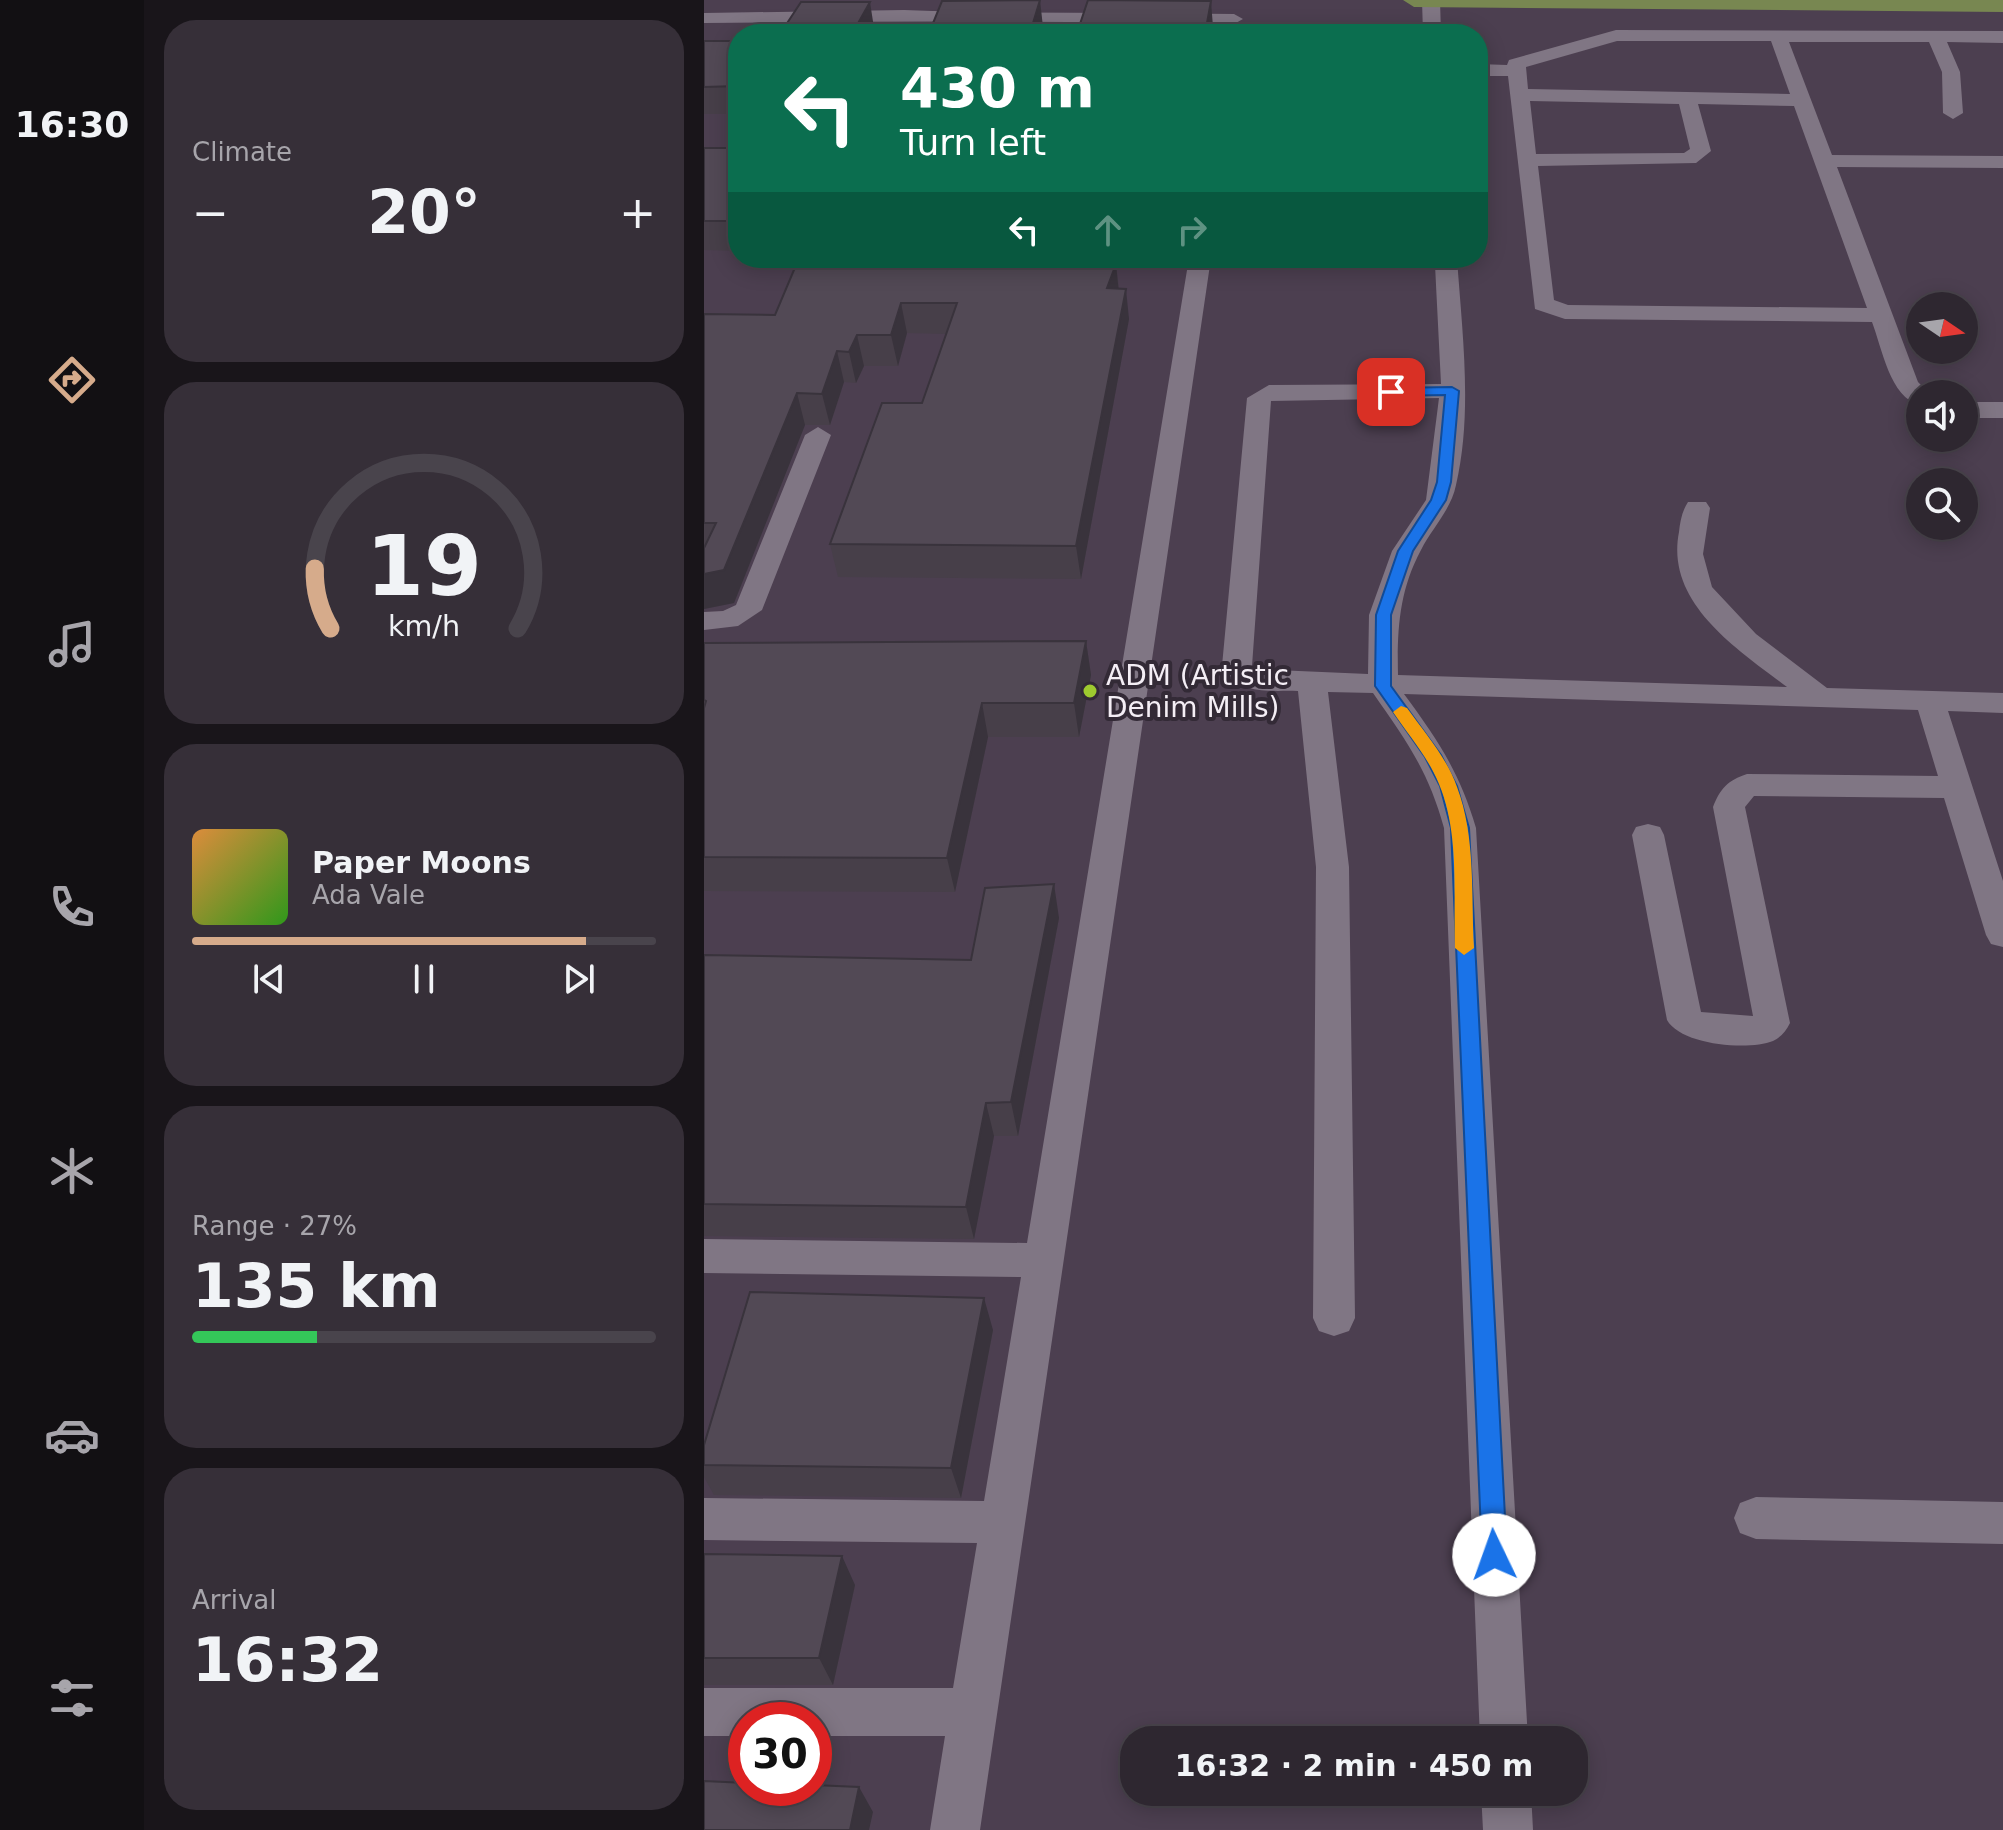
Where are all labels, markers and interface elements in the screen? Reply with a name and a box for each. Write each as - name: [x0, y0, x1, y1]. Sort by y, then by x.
- text: 430 m: [900, 55, 1095, 120]
- icon: left: [768, 56, 872, 160]
- text: 16:30: [15, 104, 129, 145]
- text: Turn left: [900, 122, 1046, 163]
- text: Climate: [192, 137, 292, 167]
- text: 20°: [367, 177, 481, 247]
- text: −: [192, 187, 229, 238]
- text: +: [619, 187, 656, 238]
- icon: left: [1002, 208, 1046, 252]
- icon: ahead: [1086, 208, 1130, 252]
- icon: right: [1170, 208, 1214, 252]
- north arrow: [1906, 292, 1978, 364]
- map controls: [1906, 292, 1978, 540]
- icon: directions: [44, 352, 100, 408]
- pin: [1357, 358, 1425, 426]
- icon: arrive: [1369, 370, 1413, 414]
- button: sound: [1906, 380, 1978, 452]
- button: search: [1906, 468, 1978, 540]
- text: 19: [366, 518, 482, 615]
- text: km/h: [388, 609, 460, 643]
- icon: music: [44, 616, 100, 672]
- place label: ADM (Artistic Denim Mills): [1106, 659, 1289, 724]
- marker: ADM (Artistic Denim Mills): [1081, 682, 1099, 700]
- text: Paper Moons: [312, 845, 531, 880]
- icon: phone: [44, 879, 100, 935]
- text: Ada Vale: [312, 880, 425, 910]
- icon: previous: [247, 957, 291, 1001]
- icon: pause: [402, 957, 446, 1001]
- icon: next: [557, 957, 601, 1001]
- icon: climate: [44, 1143, 100, 1199]
- text: Range · 27%: [192, 1211, 357, 1241]
- text: 135 km: [192, 1251, 441, 1321]
- icon: car: [44, 1407, 100, 1463]
- position arrow: [1452, 1513, 1536, 1597]
- text: Arrival: [192, 1585, 276, 1615]
- text: 16:32: [192, 1625, 383, 1695]
- icon: filters: [44, 1670, 100, 1726]
- speed limit sign: 30: [728, 1702, 832, 1806]
- text: 16:32 · 2 min · 450 m: [1175, 1748, 1533, 1783]

